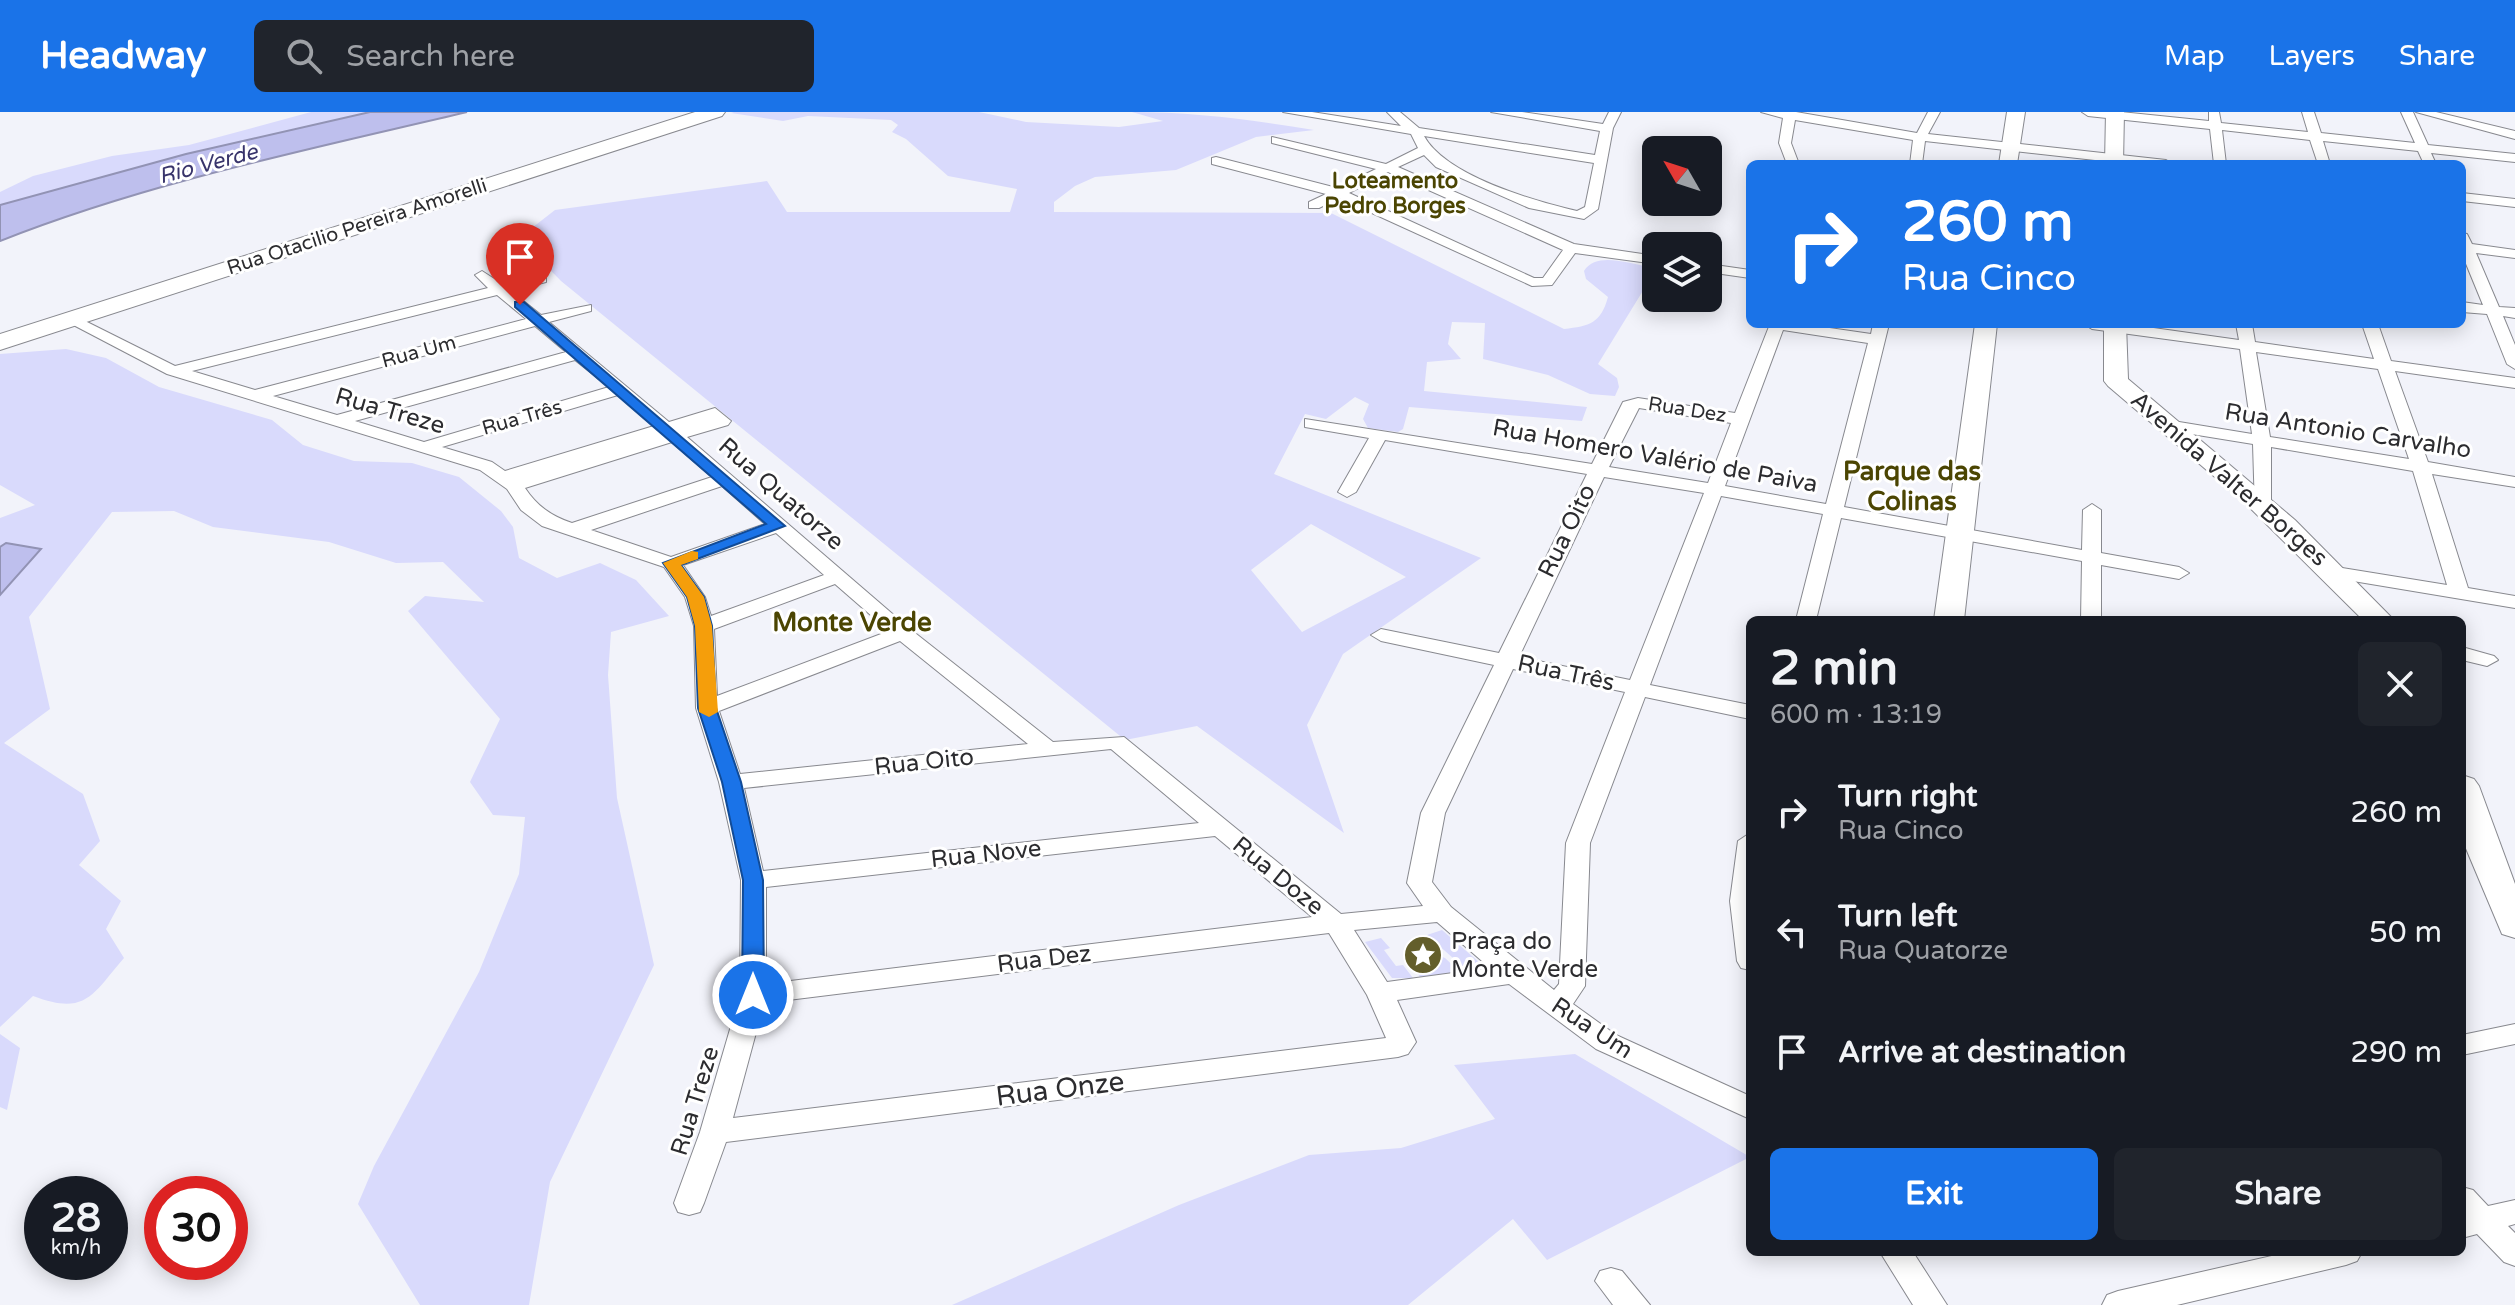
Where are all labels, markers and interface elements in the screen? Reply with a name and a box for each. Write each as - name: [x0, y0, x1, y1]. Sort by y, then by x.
- search box: [254, 20, 814, 92]
- text: Headway: [40, 33, 206, 79]
- icon: search: [282, 34, 326, 78]
- text: Search here: [346, 38, 515, 75]
- text: Map: [2164, 39, 2225, 73]
- text: Layers: [2269, 39, 2355, 73]
- text: Share: [2399, 39, 2475, 73]
- north arrow: [1642, 136, 1722, 216]
- map controls: [1642, 136, 1722, 312]
- water label: Rio Verde: [156, 138, 262, 190]
- district label: Loteamento Pedro Borges: [1324, 168, 1466, 219]
- street label: Rua Otacilio Pereira Amorelli: [224, 174, 490, 280]
- text: 260 m: [1902, 189, 2073, 256]
- icon: right: [1770, 192, 1874, 296]
- pin: [486, 223, 554, 305]
- button: layers: [1642, 232, 1722, 312]
- icon: arrive: [498, 235, 542, 279]
- text: Rua Cinco: [1902, 257, 2076, 300]
- street label: Rua Um: [379, 331, 459, 373]
- street label: Rua Treze: [332, 382, 448, 440]
- street label: Avenida Valter Borges: [2125, 386, 2333, 572]
- street label: Rua Dez: [1646, 392, 1728, 428]
- street label: Rua Três: [479, 395, 565, 441]
- street label: Rua Antonio Carvalho: [2223, 397, 2473, 465]
- street label: Rua Homero Valério de Paiva: [1490, 413, 1820, 499]
- street label: Rua Quatorze: [712, 432, 850, 556]
- district label: Parque das Colinas: [1843, 456, 1981, 517]
- street label: Rua Oito: [1532, 480, 1602, 582]
- district label: Monte Verde: [772, 607, 932, 638]
- text: 2 min: [1770, 640, 1898, 698]
- button: close: [2358, 642, 2442, 726]
- street label: Rua Três: [1515, 649, 1617, 697]
- text: 600 m · 13:19: [1770, 699, 1942, 730]
- street label: Rua Oito: [873, 742, 975, 782]
- text: Turn right: [1838, 778, 1978, 815]
- icon: right: [1770, 790, 1814, 834]
- text: 260 m: [2350, 794, 2442, 831]
- text: Rua Cinco: [1838, 815, 1964, 846]
- street label: Rua Doze: [1226, 830, 1330, 922]
- street label: Rua Nove: [929, 834, 1043, 874]
- text: Turn left: [1838, 898, 1957, 935]
- icon: left: [1770, 910, 1814, 954]
- text: 50 m: [2369, 914, 2442, 951]
- place label: Praça do Monte Verde: [1451, 927, 1598, 984]
- place icon: Praça do Monte Verde: [1402, 934, 1444, 976]
- text: Rua Quatorze: [1838, 935, 2008, 966]
- street label: Rua Dez: [995, 939, 1093, 979]
- position arrow: [711, 953, 795, 1037]
- street label: Rua Um: [1546, 991, 1638, 1065]
- icon: arrive: [1770, 1030, 1814, 1074]
- text: Arrive at destination: [1838, 1034, 2126, 1071]
- text: 290 m: [2350, 1034, 2442, 1071]
- street label: Rua Treze: [665, 1043, 725, 1159]
- street label: Rua Onze: [994, 1064, 1126, 1114]
- button: Exit: [1770, 1148, 2098, 1240]
- button: Share: [2114, 1148, 2442, 1240]
- speed limit sign: 30: [144, 1176, 248, 1280]
- text: 28: [51, 1194, 101, 1242]
- text: km/h: [51, 1236, 101, 1260]

